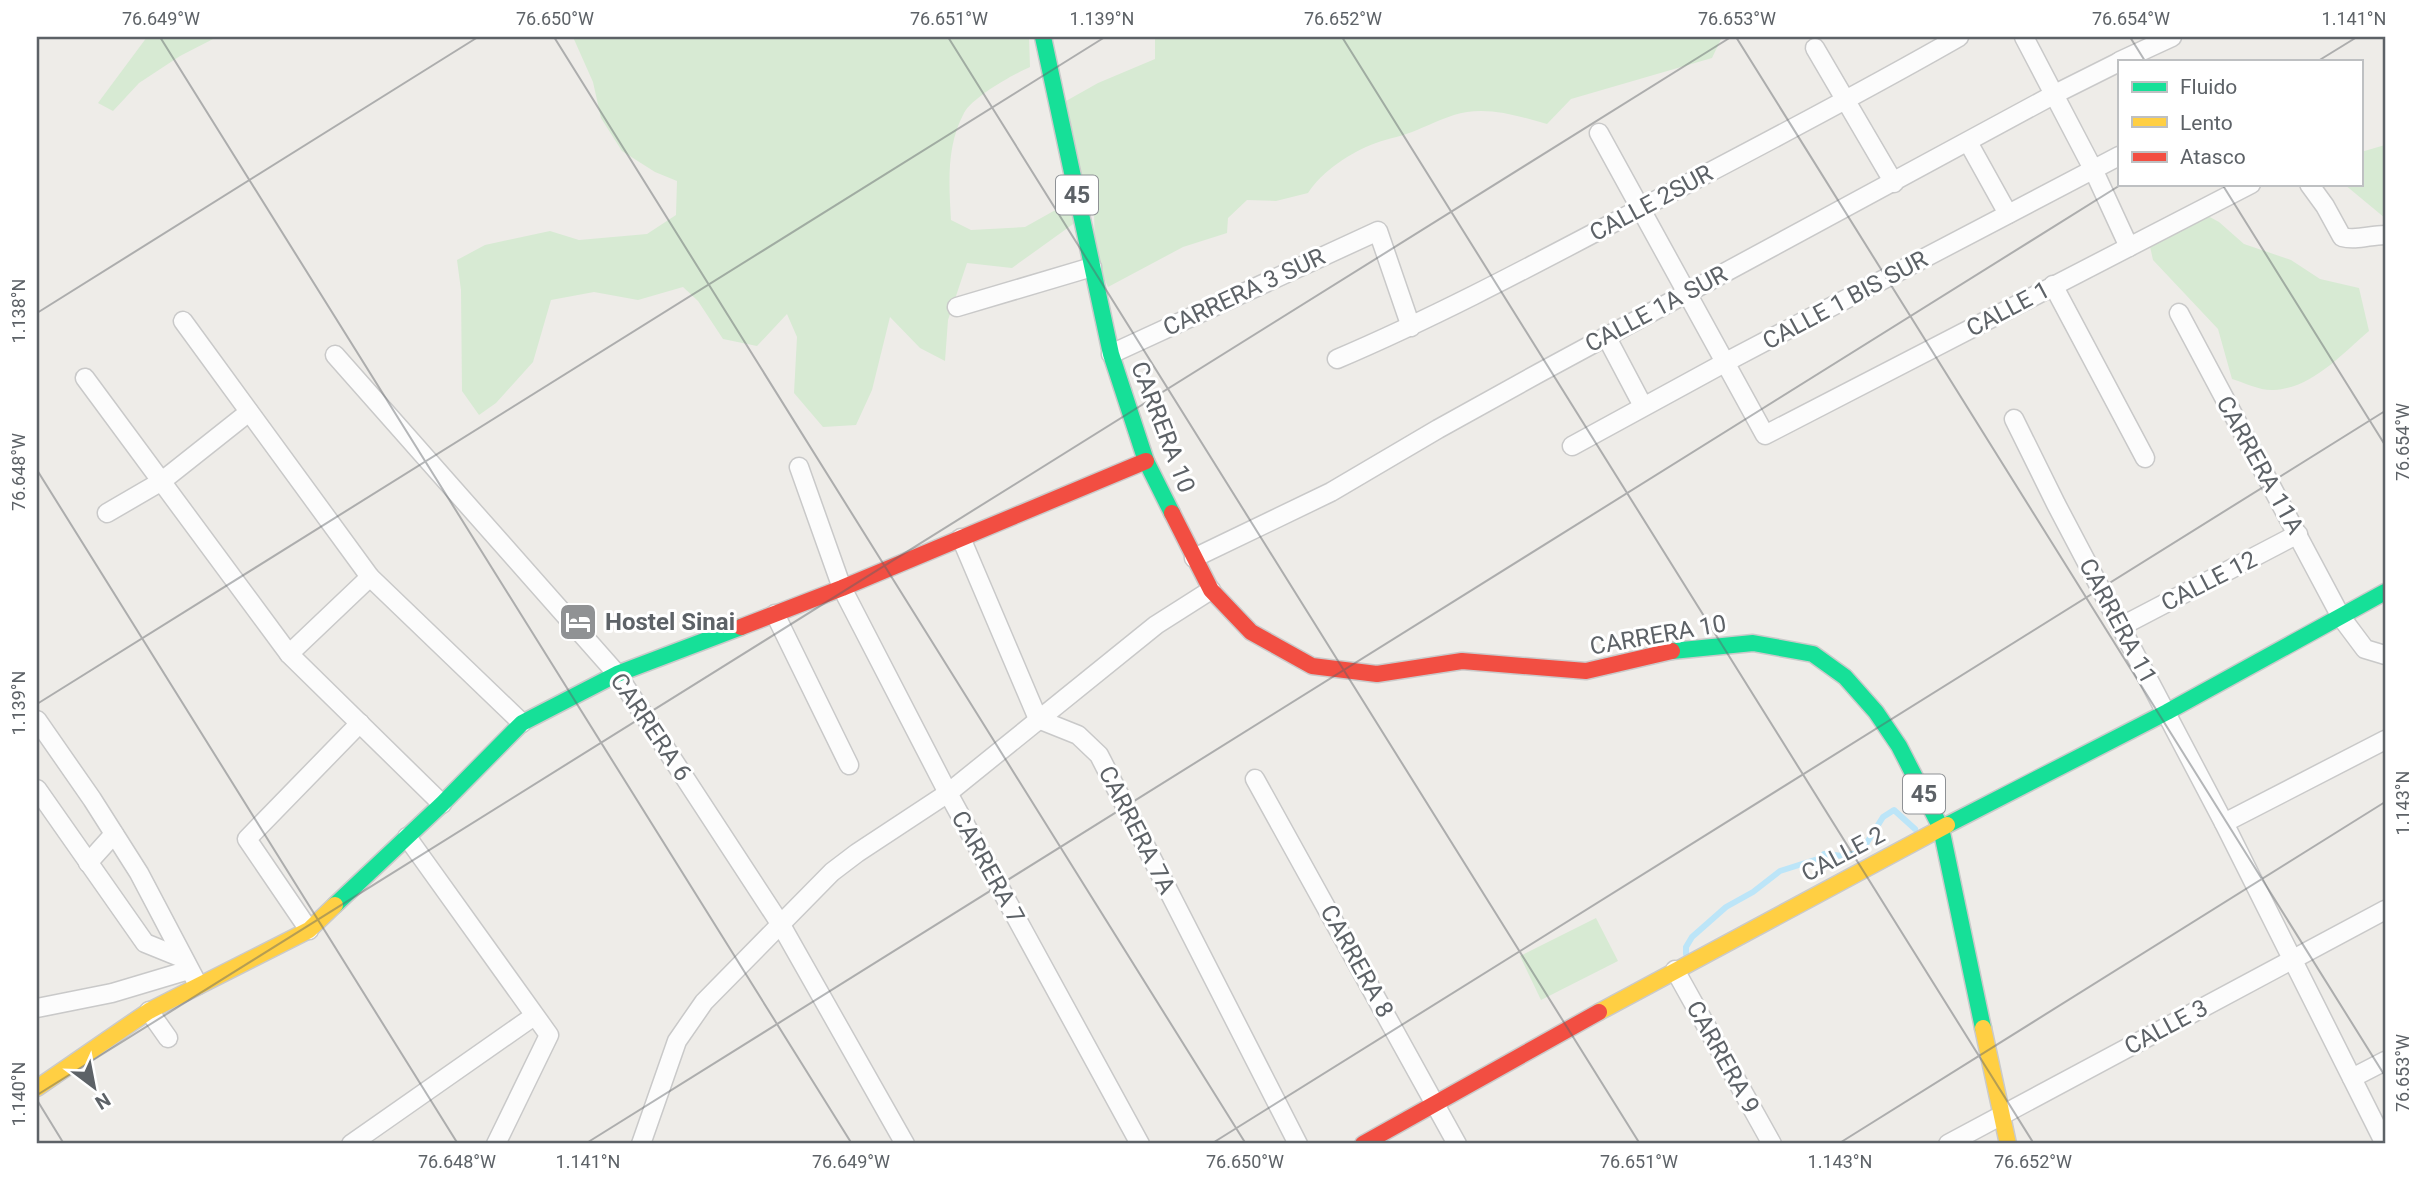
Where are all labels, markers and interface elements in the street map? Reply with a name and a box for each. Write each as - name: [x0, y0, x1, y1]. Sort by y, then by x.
- text: 76.649°W: [122, 8, 200, 29]
- text: 76.650°W: [516, 8, 594, 29]
- text: 76.651°W: [910, 8, 988, 29]
- text: 1.139°N: [1070, 8, 1134, 29]
- text: 76.652°W: [1304, 8, 1382, 29]
- text: 76.653°W: [1698, 8, 1776, 29]
- text: 76.654°W: [2092, 8, 2170, 29]
- text: 1.141°N: [2322, 8, 2386, 29]
- legend: [2118, 60, 2362, 186]
- text: Fluido: [2180, 75, 2237, 99]
- text: Lento: [2180, 111, 2233, 135]
- text: Atasco: [2180, 145, 2246, 169]
- street label: CALLE 2SUR: [1585, 159, 1717, 247]
- road number: 45: [1056, 176, 1098, 214]
- street label: CARRERA 3 SUR: [1159, 242, 1329, 342]
- street label: CALLE 1 BIS SUR: [1758, 245, 1932, 355]
- street label: CALLE 1A SUR: [1580, 260, 1732, 358]
- street label: CALLE 1: [1962, 275, 2054, 343]
- text: 1.138°N: [8, 279, 29, 343]
- street label: CARRERA 10: [1125, 358, 1201, 496]
- street label: CARRERA 11A: [2211, 391, 2310, 539]
- text: 76.654°W: [2392, 403, 2413, 481]
- text: 76.648°W: [8, 433, 29, 511]
- street label: CALLE 12: [2156, 545, 2262, 617]
- street label: CARRERA 11: [2073, 554, 2163, 688]
- hotel icon: Hostel Sinai: [557, 601, 599, 643]
- place label: Hostel Sinai: [605, 608, 735, 636]
- street label: CARRERA 10: [1588, 609, 1728, 661]
- street label: CARRERA 6: [605, 668, 697, 786]
- text: 1.139°N: [8, 671, 29, 735]
- street label: CARRERA 7A: [1093, 761, 1181, 899]
- text: 1.143°N: [2392, 771, 2413, 835]
- road number: 45: [1903, 774, 1945, 814]
- street label: CARRERA 7: [946, 806, 1030, 928]
- street label: CALLE 2: [1797, 820, 1889, 888]
- street label: CARRERA 8: [1315, 900, 1399, 1022]
- street label: CALLE 3: [2120, 993, 2212, 1061]
- street label: CARRERA 9: [1681, 996, 1765, 1118]
- text: 76.653°W: [2392, 1034, 2413, 1112]
- north arrow: [60, 1052, 130, 1122]
- text: 1.140°N: [8, 1062, 29, 1126]
- text: N: [91, 1088, 115, 1114]
- text: 76.648°W: [418, 1151, 496, 1172]
- text: 1.141°N: [556, 1151, 620, 1172]
- text: 76.649°W: [812, 1151, 890, 1172]
- text: 76.650°W: [1206, 1151, 1284, 1172]
- text: 76.651°W: [1600, 1151, 1678, 1172]
- text: 1.143°N: [1808, 1151, 1872, 1172]
- text: 76.652°W: [1994, 1151, 2072, 1172]

